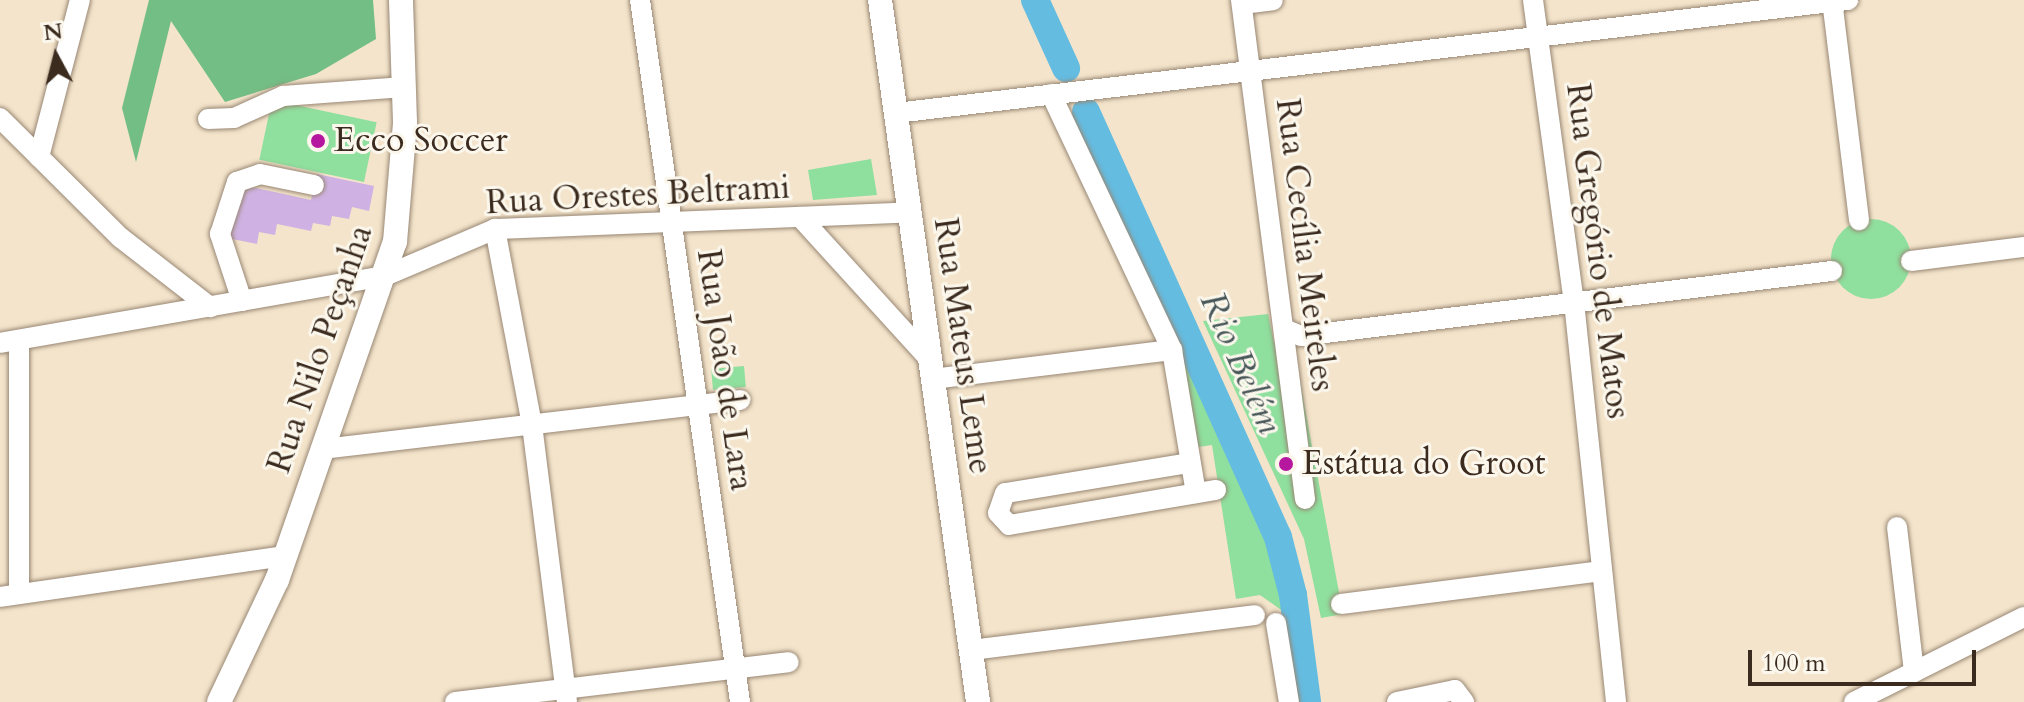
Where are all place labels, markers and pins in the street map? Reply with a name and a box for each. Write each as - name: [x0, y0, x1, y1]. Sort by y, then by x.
- place label: Ecco Soccer: [334, 121, 508, 161]
- marker: Ecco Soccer: [309, 132, 327, 150]
- place label: Estátua do Groot: [1302, 444, 1545, 484]
- marker: Estátua do Groot: [1277, 455, 1295, 473]

